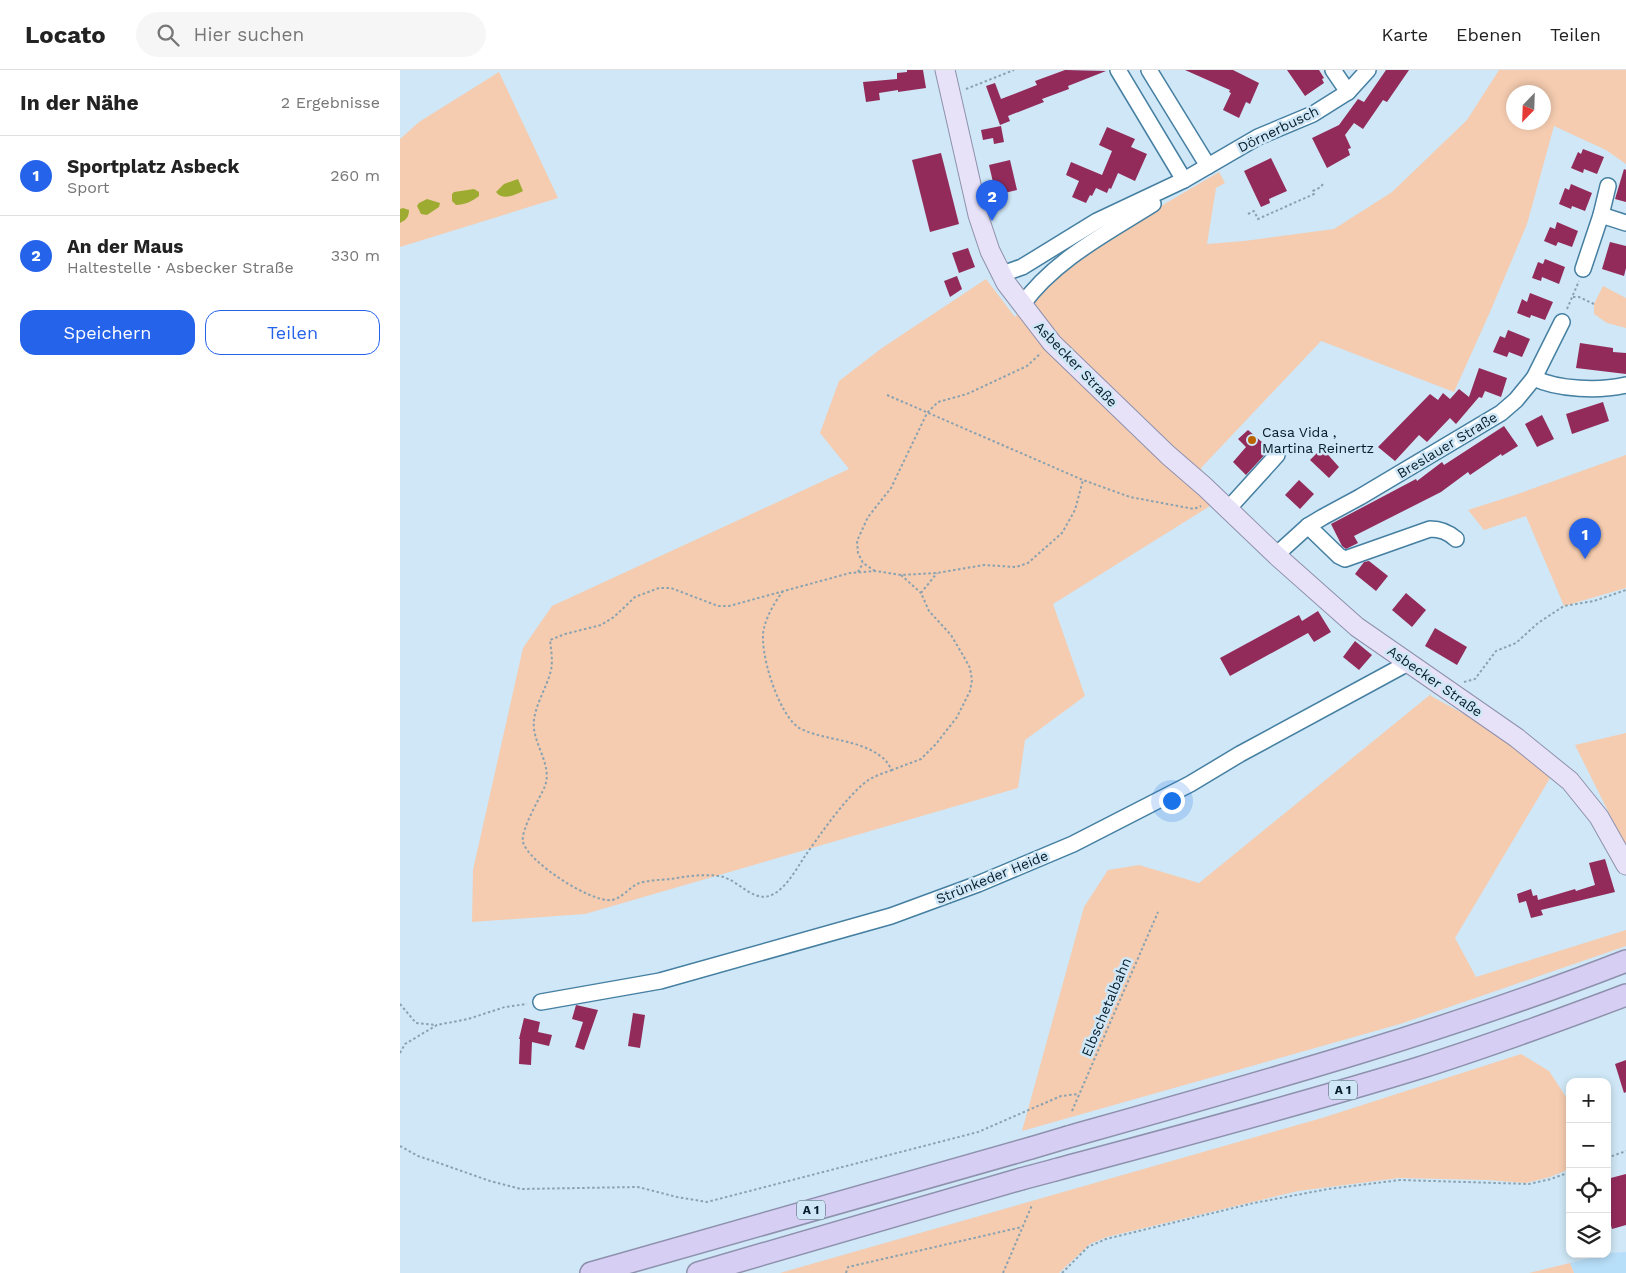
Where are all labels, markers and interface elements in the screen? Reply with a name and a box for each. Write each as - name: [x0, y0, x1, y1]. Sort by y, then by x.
- search box: [136, 12, 486, 57]
- text: Locato: [25, 21, 106, 49]
- icon: search: [154, 21, 182, 49]
- text: Hier suchen: [194, 23, 304, 46]
- text: Karte: [1382, 24, 1428, 45]
- text: Ebenen: [1456, 24, 1522, 45]
- text: Teilen: [1550, 24, 1601, 45]
- north arrow: [1506, 85, 1551, 130]
- text: In der Nähe: [20, 90, 139, 115]
- text: 2 Ergebnisse: [281, 93, 380, 112]
- street label: Dörnerbusch: [1235, 103, 1321, 155]
- text: Sportplatz Asbeck: [67, 155, 239, 178]
- text: 1: [33, 166, 39, 185]
- text: 260 m: [330, 166, 380, 185]
- text: Sport: [67, 178, 110, 197]
- pin: 2: [976, 180, 1008, 221]
- text: An der Maus: [67, 235, 183, 258]
- text: 2: [31, 246, 41, 265]
- text: 330 m: [331, 246, 380, 265]
- text: Haltestelle · Asbecker Straße: [67, 258, 294, 277]
- button: Speichern: [20, 310, 195, 355]
- button: Teilen: [205, 310, 380, 355]
- street label: Asbecker Straße: [1031, 318, 1121, 410]
- street label: Breslauer Straße: [1394, 409, 1500, 481]
- place label: Casa Vida , Martina Reinertz: [1262, 424, 1374, 456]
- marker: Casa Vida , Martina Reinertz: [1246, 434, 1258, 446]
- pin: 1: [1569, 518, 1601, 559]
- street label: Asbecker Straße: [1384, 642, 1486, 720]
- your location: [1159, 788, 1185, 814]
- street label: Strünkeder Heide: [934, 847, 1050, 907]
- street label: Elbschetalbahn: [1078, 955, 1134, 1059]
- map controls: [1566, 1078, 1611, 1258]
- button: +: [1566, 1078, 1611, 1123]
- road number: A 1: [1329, 1080, 1357, 1100]
- button: −: [1566, 1123, 1611, 1168]
- button: locate: [1566, 1168, 1611, 1213]
- road number: A 1: [797, 1200, 825, 1220]
- button: layers: [1566, 1213, 1611, 1258]

